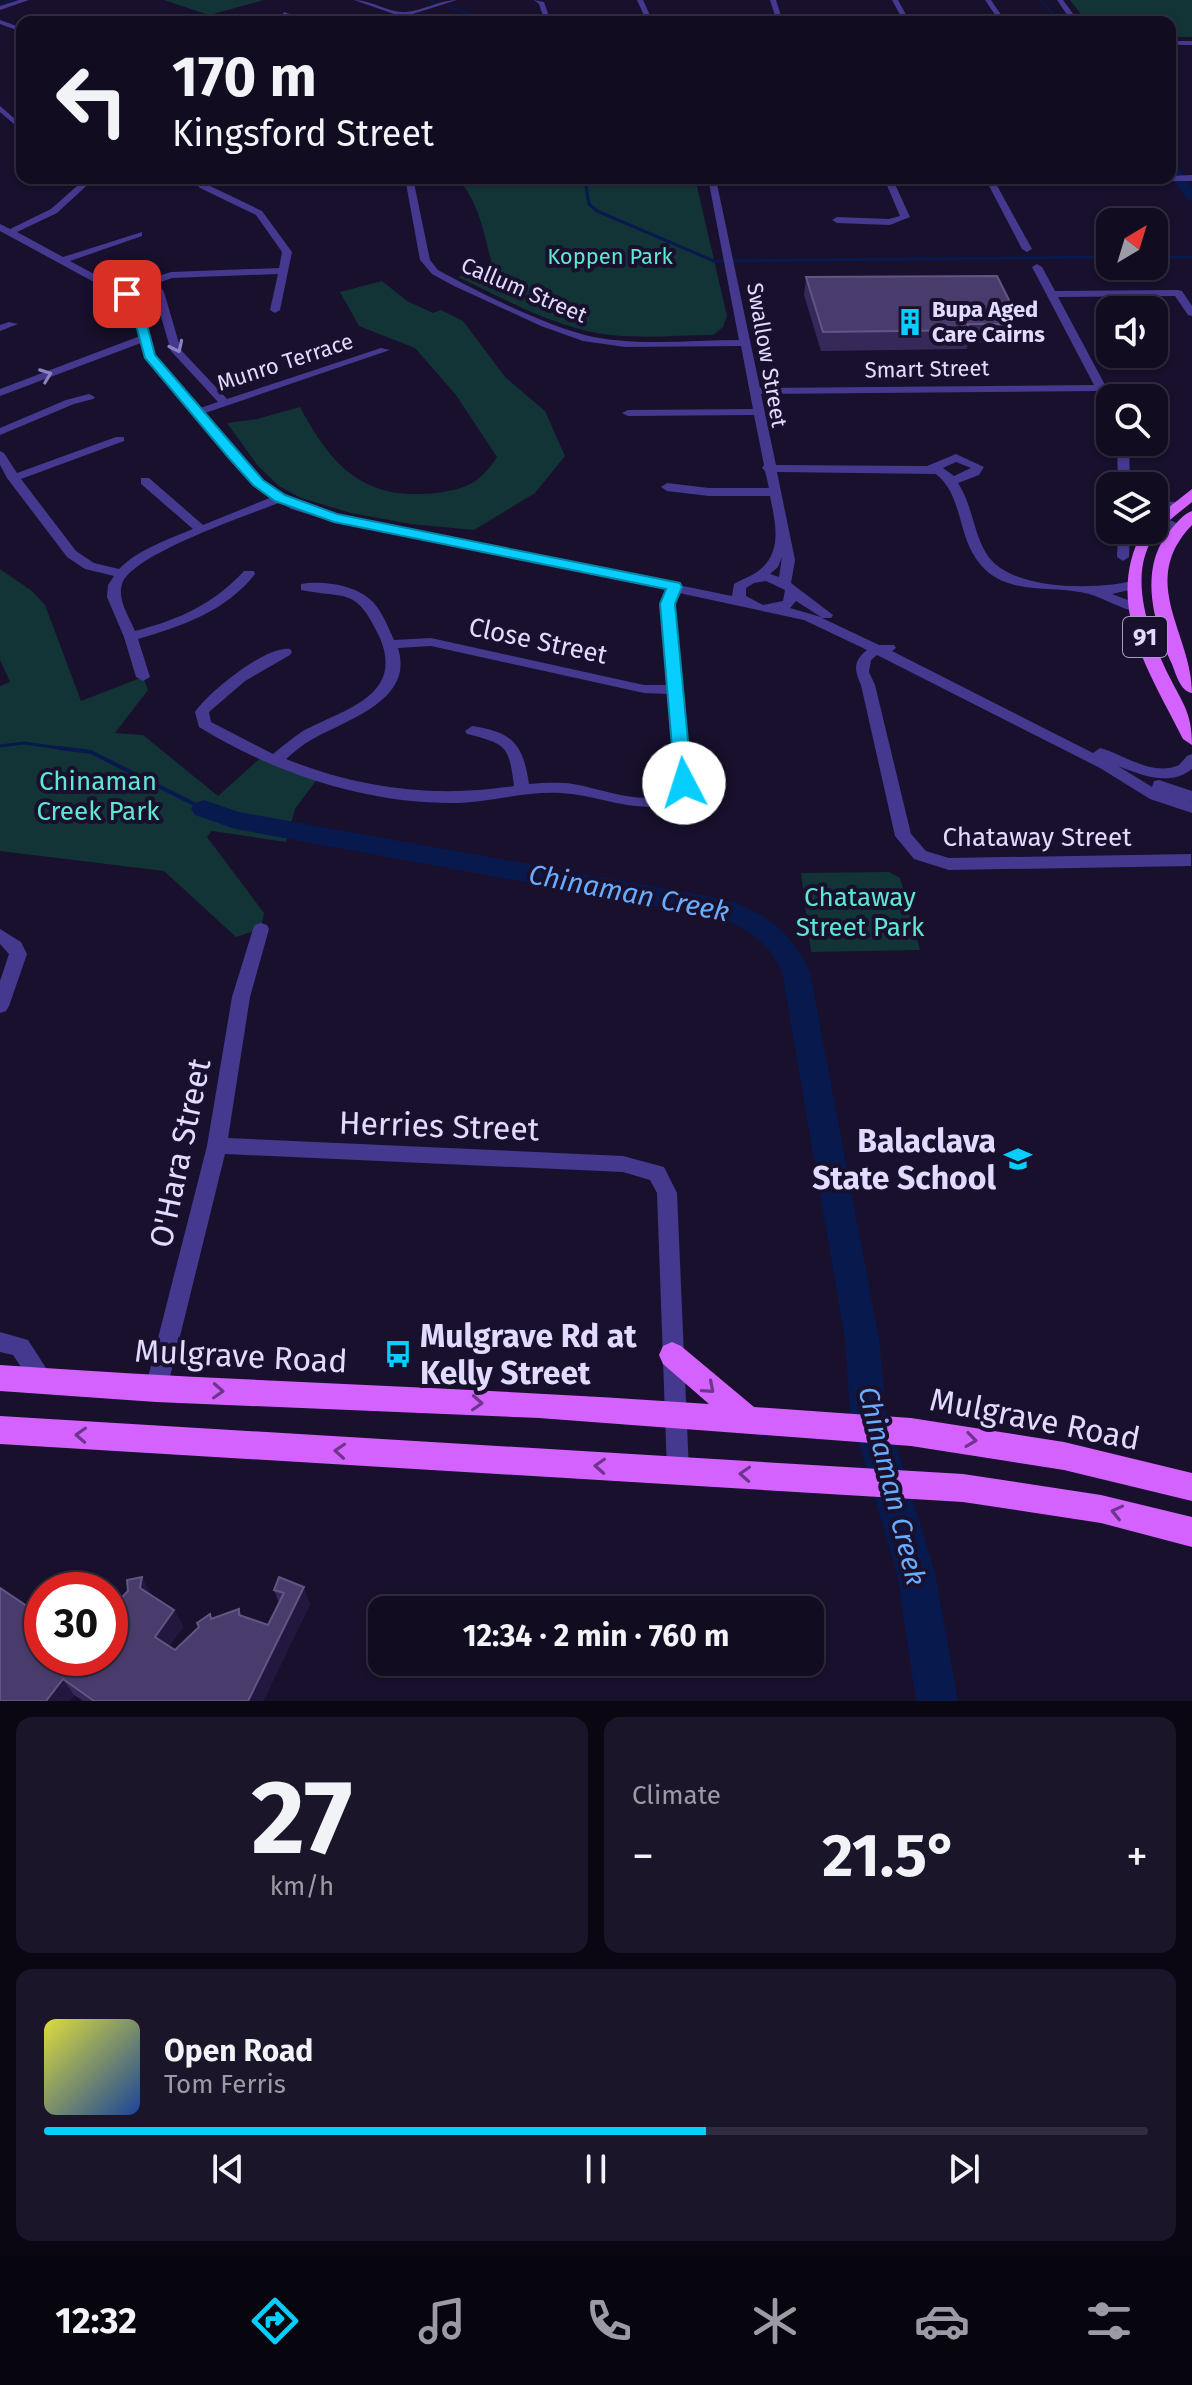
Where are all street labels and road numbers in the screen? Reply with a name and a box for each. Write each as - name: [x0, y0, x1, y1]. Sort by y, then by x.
- street label: Callum Street: [457, 251, 591, 329]
- street label: Swallow Street: [741, 281, 793, 429]
- street label: Munro Terrace: [213, 327, 357, 397]
- street label: Smart Street: [864, 354, 990, 384]
- street label: Close Street: [466, 611, 611, 671]
- road number: 91: [1123, 617, 1167, 657]
- street label: Chataway Street: [942, 822, 1132, 853]
- street label: O'Hara Street: [141, 1055, 219, 1251]
- street label: Herries Street: [338, 1104, 540, 1149]
- street label: Mulgrave Road: [134, 1331, 348, 1381]
- street label: Mulgrave Road: [927, 1380, 1143, 1458]

